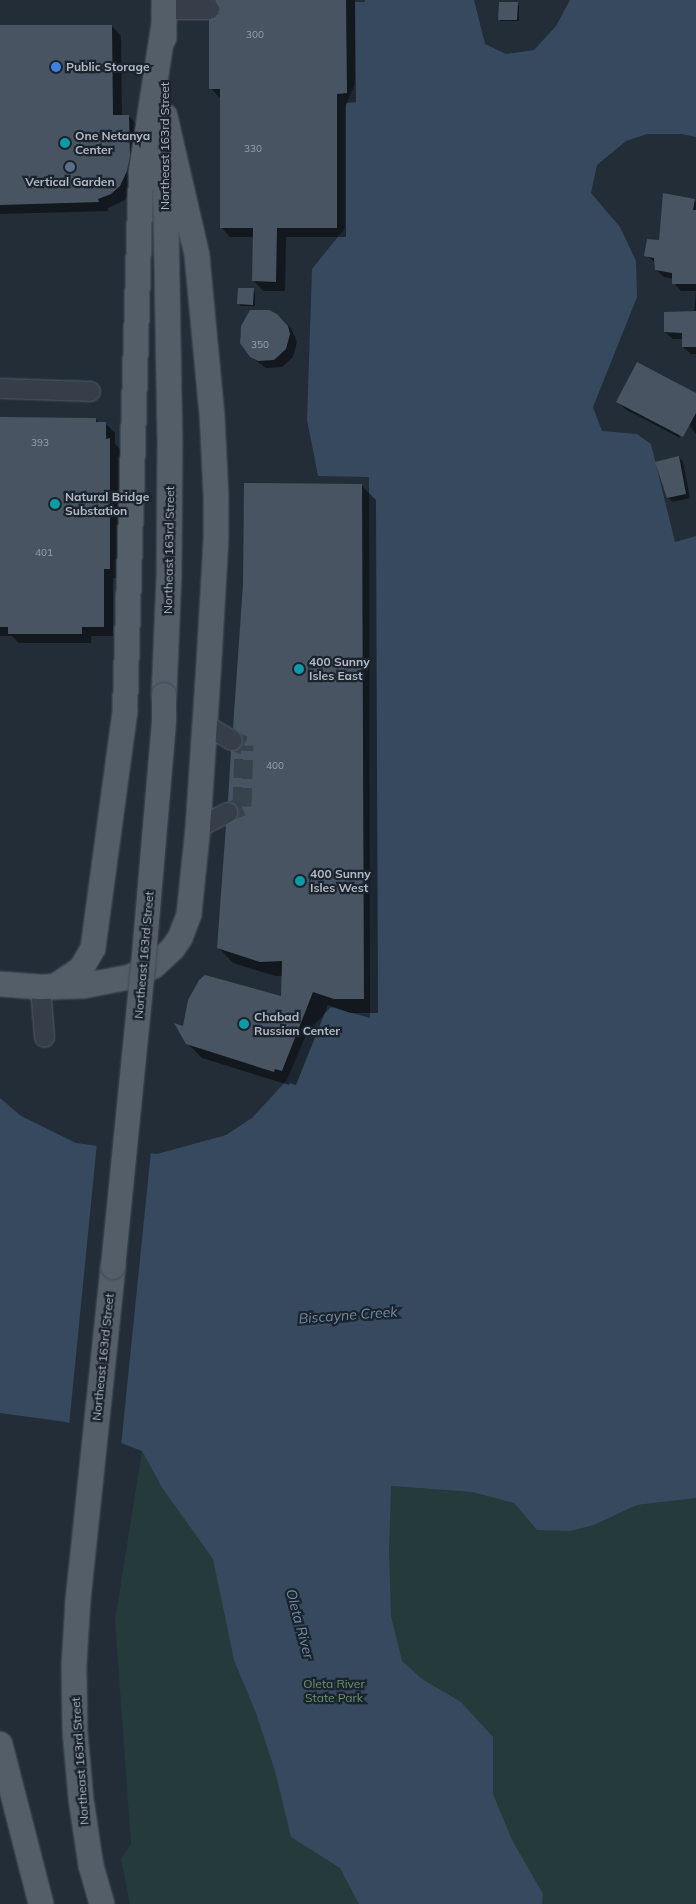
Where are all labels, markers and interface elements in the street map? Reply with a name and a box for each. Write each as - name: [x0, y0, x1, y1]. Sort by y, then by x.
- house number: 300: [246, 29, 264, 41]
- place label: Public Storage: [66, 60, 149, 74]
- marker: Public Storage: [50, 61, 62, 73]
- street label: Northeast 163rd Street: [158, 82, 172, 210]
- place label: One Netanya Center: [75, 129, 150, 157]
- marker: One Netanya Center: [59, 137, 71, 149]
- house number: 330: [244, 143, 262, 155]
- marker: Vertical Garden: [64, 161, 76, 173]
- place label: Vertical Garden: [25, 175, 115, 189]
- house number: 350: [251, 339, 269, 351]
- house number: 393: [31, 437, 49, 449]
- street label: Northeast 163rd Street: [161, 486, 177, 614]
- place label: Natural Bridge Substation: [65, 490, 149, 518]
- marker: Natural Bridge Substation: [49, 498, 61, 510]
- house number: 401: [35, 547, 53, 559]
- place label: 400 Sunny Isles East: [309, 655, 370, 683]
- marker: 400 Sunny Isles East: [293, 663, 305, 675]
- house number: 400: [266, 760, 284, 772]
- place label: 400 Sunny Isles West: [310, 867, 371, 895]
- marker: 400 Sunny Isles West: [294, 875, 306, 887]
- street label: Northeast 163rd Street: [131, 891, 157, 1019]
- place label: Chabad Russian Center: [254, 1010, 340, 1038]
- marker: Chabad Russian Center: [238, 1018, 250, 1030]
- street label: Northeast 163rd Street: [89, 1293, 117, 1421]
- water label: Biscayne Creek: [298, 1303, 398, 1327]
- water label: Oleta River: [283, 1587, 317, 1661]
- park label: Oleta River State Park: [303, 1677, 365, 1705]
- street label: Northeast 163rd Street: [68, 1697, 92, 1825]

